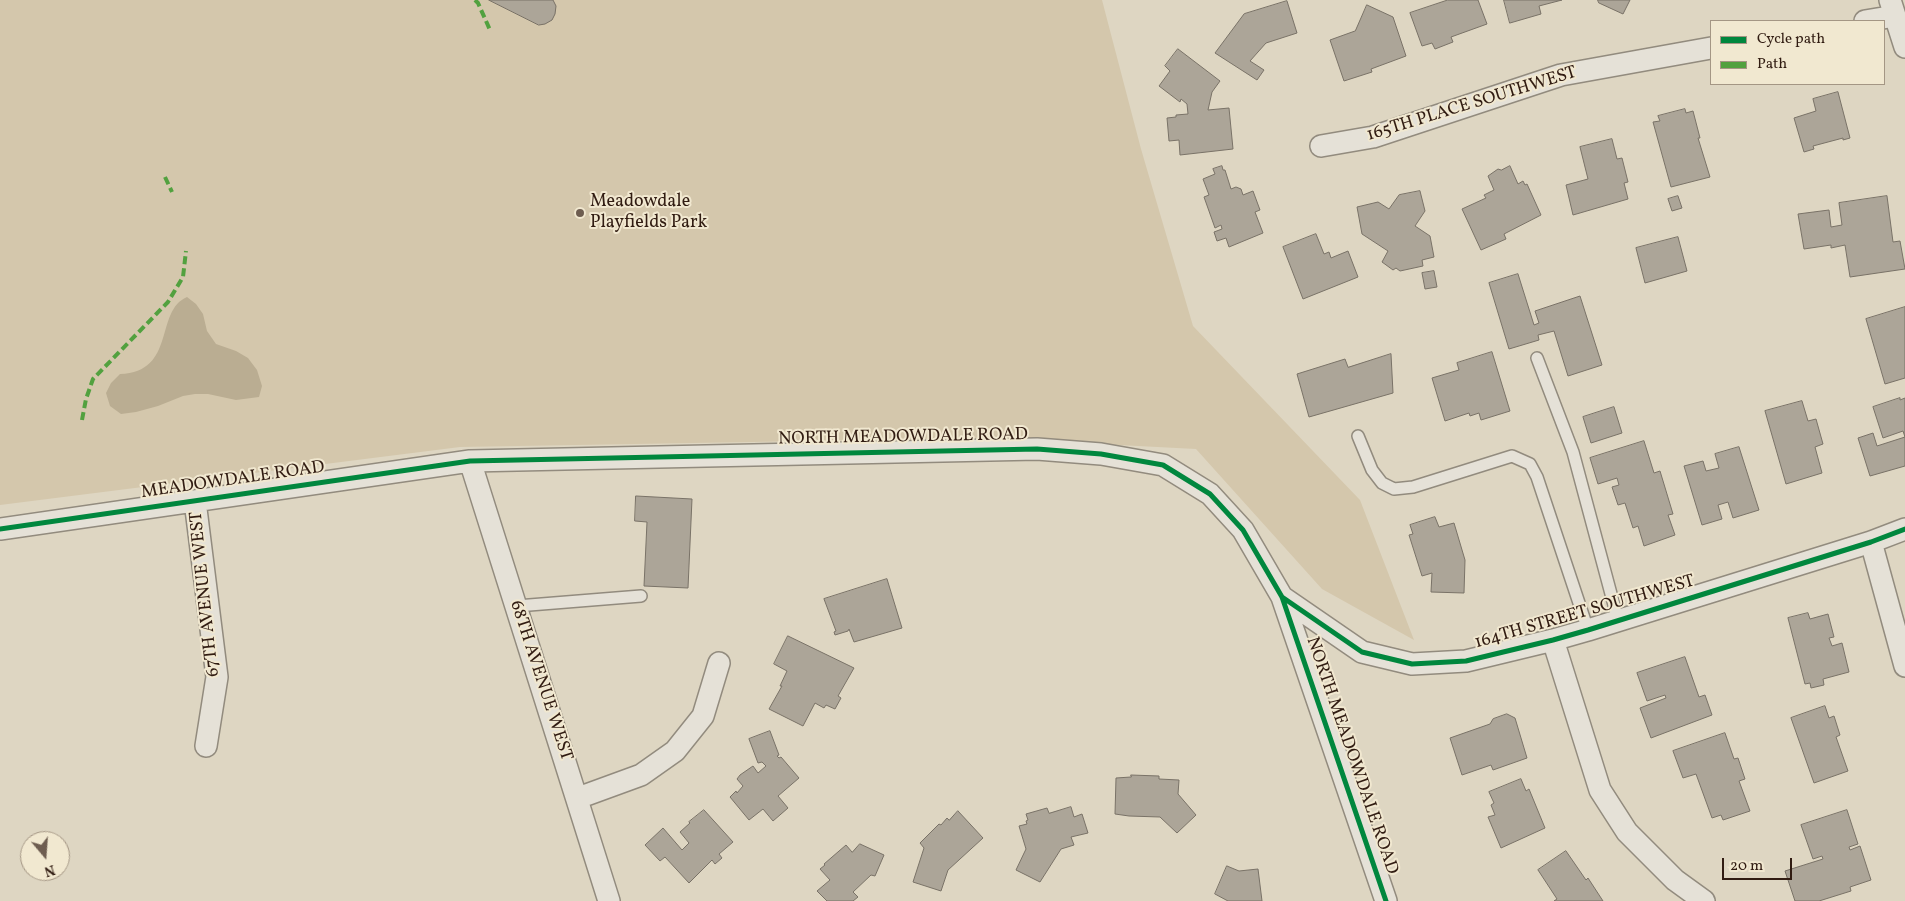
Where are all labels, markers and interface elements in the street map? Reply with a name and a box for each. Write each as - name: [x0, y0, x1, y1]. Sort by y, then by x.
- legend: [1710, 20, 1885, 85]
- text: Cycle path: [1757, 29, 1825, 50]
- text: Path: [1757, 54, 1787, 75]
- street label: 165TH PLACE SOUTHWEST: [1364, 63, 1580, 147]
- place label: Meadowdale Playfields Park: [590, 192, 707, 234]
- marker: Meadowdale Playfields Park: [574, 207, 586, 219]
- street label: NORTH MEADOWDALE ROAD: [778, 425, 1028, 451]
- street label: MEADOWDALE ROAD: [140, 457, 326, 505]
- street label: 67TH AVENUE WEST: [187, 510, 225, 678]
- street label: 164TH STREET SOUTHWEST: [1472, 571, 1698, 655]
- street label: 68TH AVENUE WEST: [504, 598, 576, 764]
- street label: NORTH MEADOWDALE ROAD: [1300, 634, 1402, 878]
- north arrow: [20, 831, 70, 881]
- scale bar: [1725, 848, 1795, 880]
- text: 20 m: [1730, 856, 1763, 877]
- text: N: [42, 859, 57, 880]

